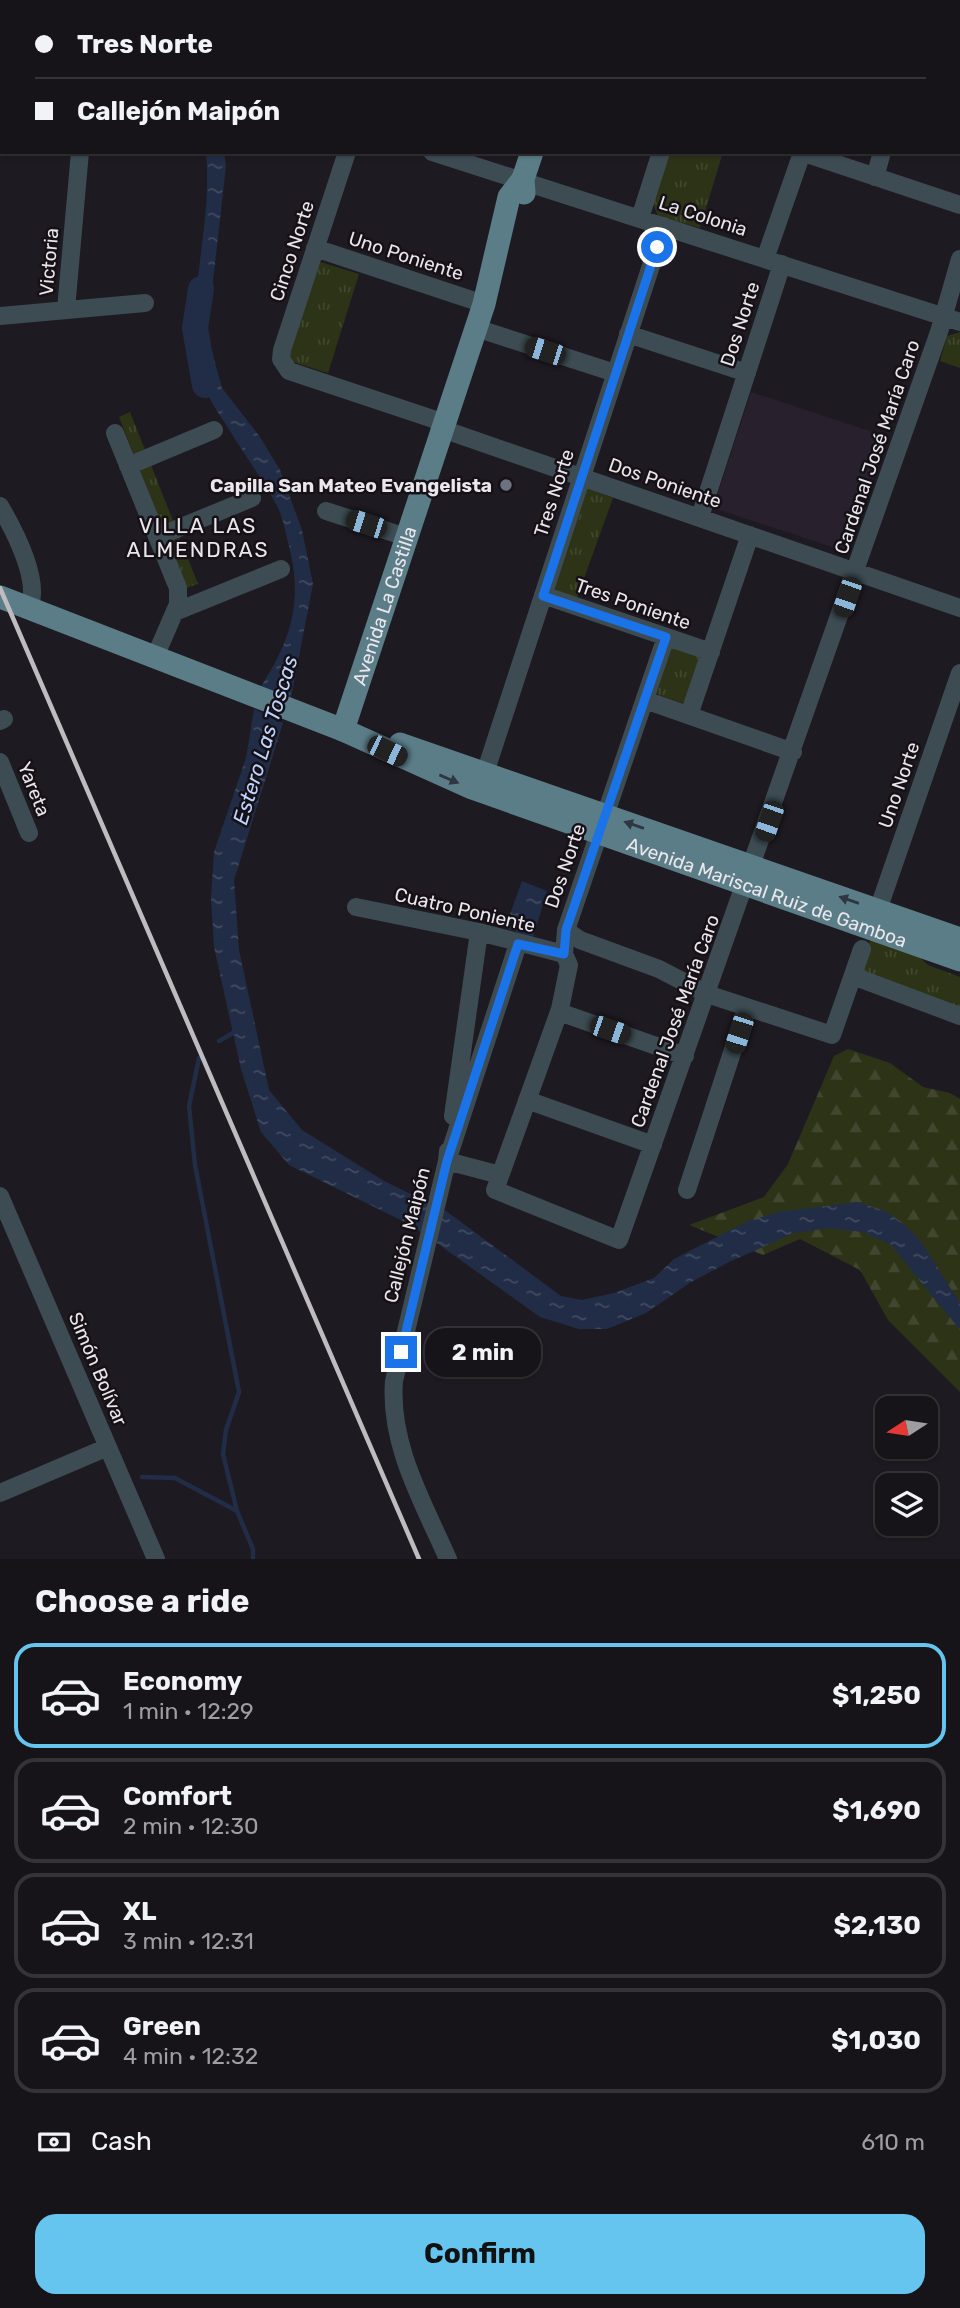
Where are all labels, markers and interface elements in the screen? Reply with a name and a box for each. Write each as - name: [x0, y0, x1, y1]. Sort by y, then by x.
- text: Tres Norte: [77, 29, 213, 60]
- text: Callejón Maipón: [77, 96, 280, 127]
- street label: La Colonia: [656, 191, 750, 241]
- street label: Cinco Norte: [265, 198, 319, 304]
- street label: Victoria: [35, 227, 63, 297]
- street label: Uno Poniente: [346, 227, 466, 285]
- route start: [641, 231, 673, 263]
- street label: Dos Norte: [716, 279, 764, 369]
- car: [522, 335, 569, 367]
- street label: Cardenal José María Caro: [830, 337, 924, 557]
- street label: Tres Norte: [529, 446, 579, 540]
- street label: Dos Poniente: [606, 453, 724, 513]
- place label: Capilla San Mateo Evangelista: [210, 474, 492, 497]
- marker: Capilla San Mateo Evangelista: [498, 477, 514, 493]
- car: [343, 508, 390, 540]
- district label: VILLA LAS ALMENDRAS: [126, 513, 270, 562]
- street label: Avenida La Castilla: [347, 523, 421, 688]
- street label: Tres Poniente: [572, 573, 694, 635]
- car: [831, 574, 864, 620]
- water label: Estero Las Toscas: [227, 652, 303, 827]
- car: [364, 732, 411, 770]
- street label: Uno Norte: [874, 739, 924, 831]
- street label: Yareta: [13, 759, 55, 819]
- one-way arrow: [439, 774, 460, 785]
- car: [753, 798, 786, 844]
- one-way arrow: [624, 819, 645, 830]
- street label: Dos Norte: [540, 821, 590, 911]
- street label: Avenida Mariscal Ruiz de Gamboa: [624, 832, 910, 952]
- street label: Cuatro Poniente: [392, 883, 538, 937]
- one-way arrow: [839, 894, 860, 905]
- street label: Cardenal José María Caro: [626, 911, 724, 1131]
- car: [723, 1010, 756, 1056]
- car: [587, 1013, 634, 1047]
- street label: Callejón Maipón: [379, 1165, 435, 1305]
- street label: Simón Bolívar: [64, 1309, 133, 1430]
- callout: 2 min: [426, 1328, 541, 1376]
- route end: [385, 1336, 417, 1368]
- text: 2 min: [452, 1338, 514, 1366]
- north arrow: [875, 1396, 938, 1460]
- map controls: [875, 1396, 938, 1536]
- button: layers: [875, 1473, 938, 1536]
- text: Choose a ride: [35, 1582, 249, 1620]
- icon: car: [39, 1664, 102, 1727]
- text: Economy: [123, 1666, 242, 1697]
- text: $1,250: [832, 1680, 921, 1711]
- text: 1 min · 12:29: [123, 1697, 254, 1725]
- icon: car: [39, 1779, 102, 1842]
- text: Comfort: [123, 1781, 232, 1812]
- text: $1,690: [832, 1795, 921, 1826]
- text: 2 min · 12:30: [123, 1812, 259, 1840]
- icon: car: [39, 1894, 102, 1957]
- text: XL: [123, 1896, 156, 1927]
- text: $2,130: [833, 1910, 921, 1941]
- text: 3 min · 12:31: [123, 1927, 254, 1955]
- icon: car: [39, 2009, 102, 2072]
- text: Green: [123, 2011, 201, 2042]
- text: $1,030: [831, 2025, 921, 2056]
- text: 4 min · 12:32: [123, 2042, 258, 2070]
- icon: cash: [35, 2123, 73, 2161]
- text: Cash: [91, 2126, 152, 2157]
- text: 610 m: [861, 2128, 925, 2156]
- button: Confirm: [35, 2214, 925, 2294]

